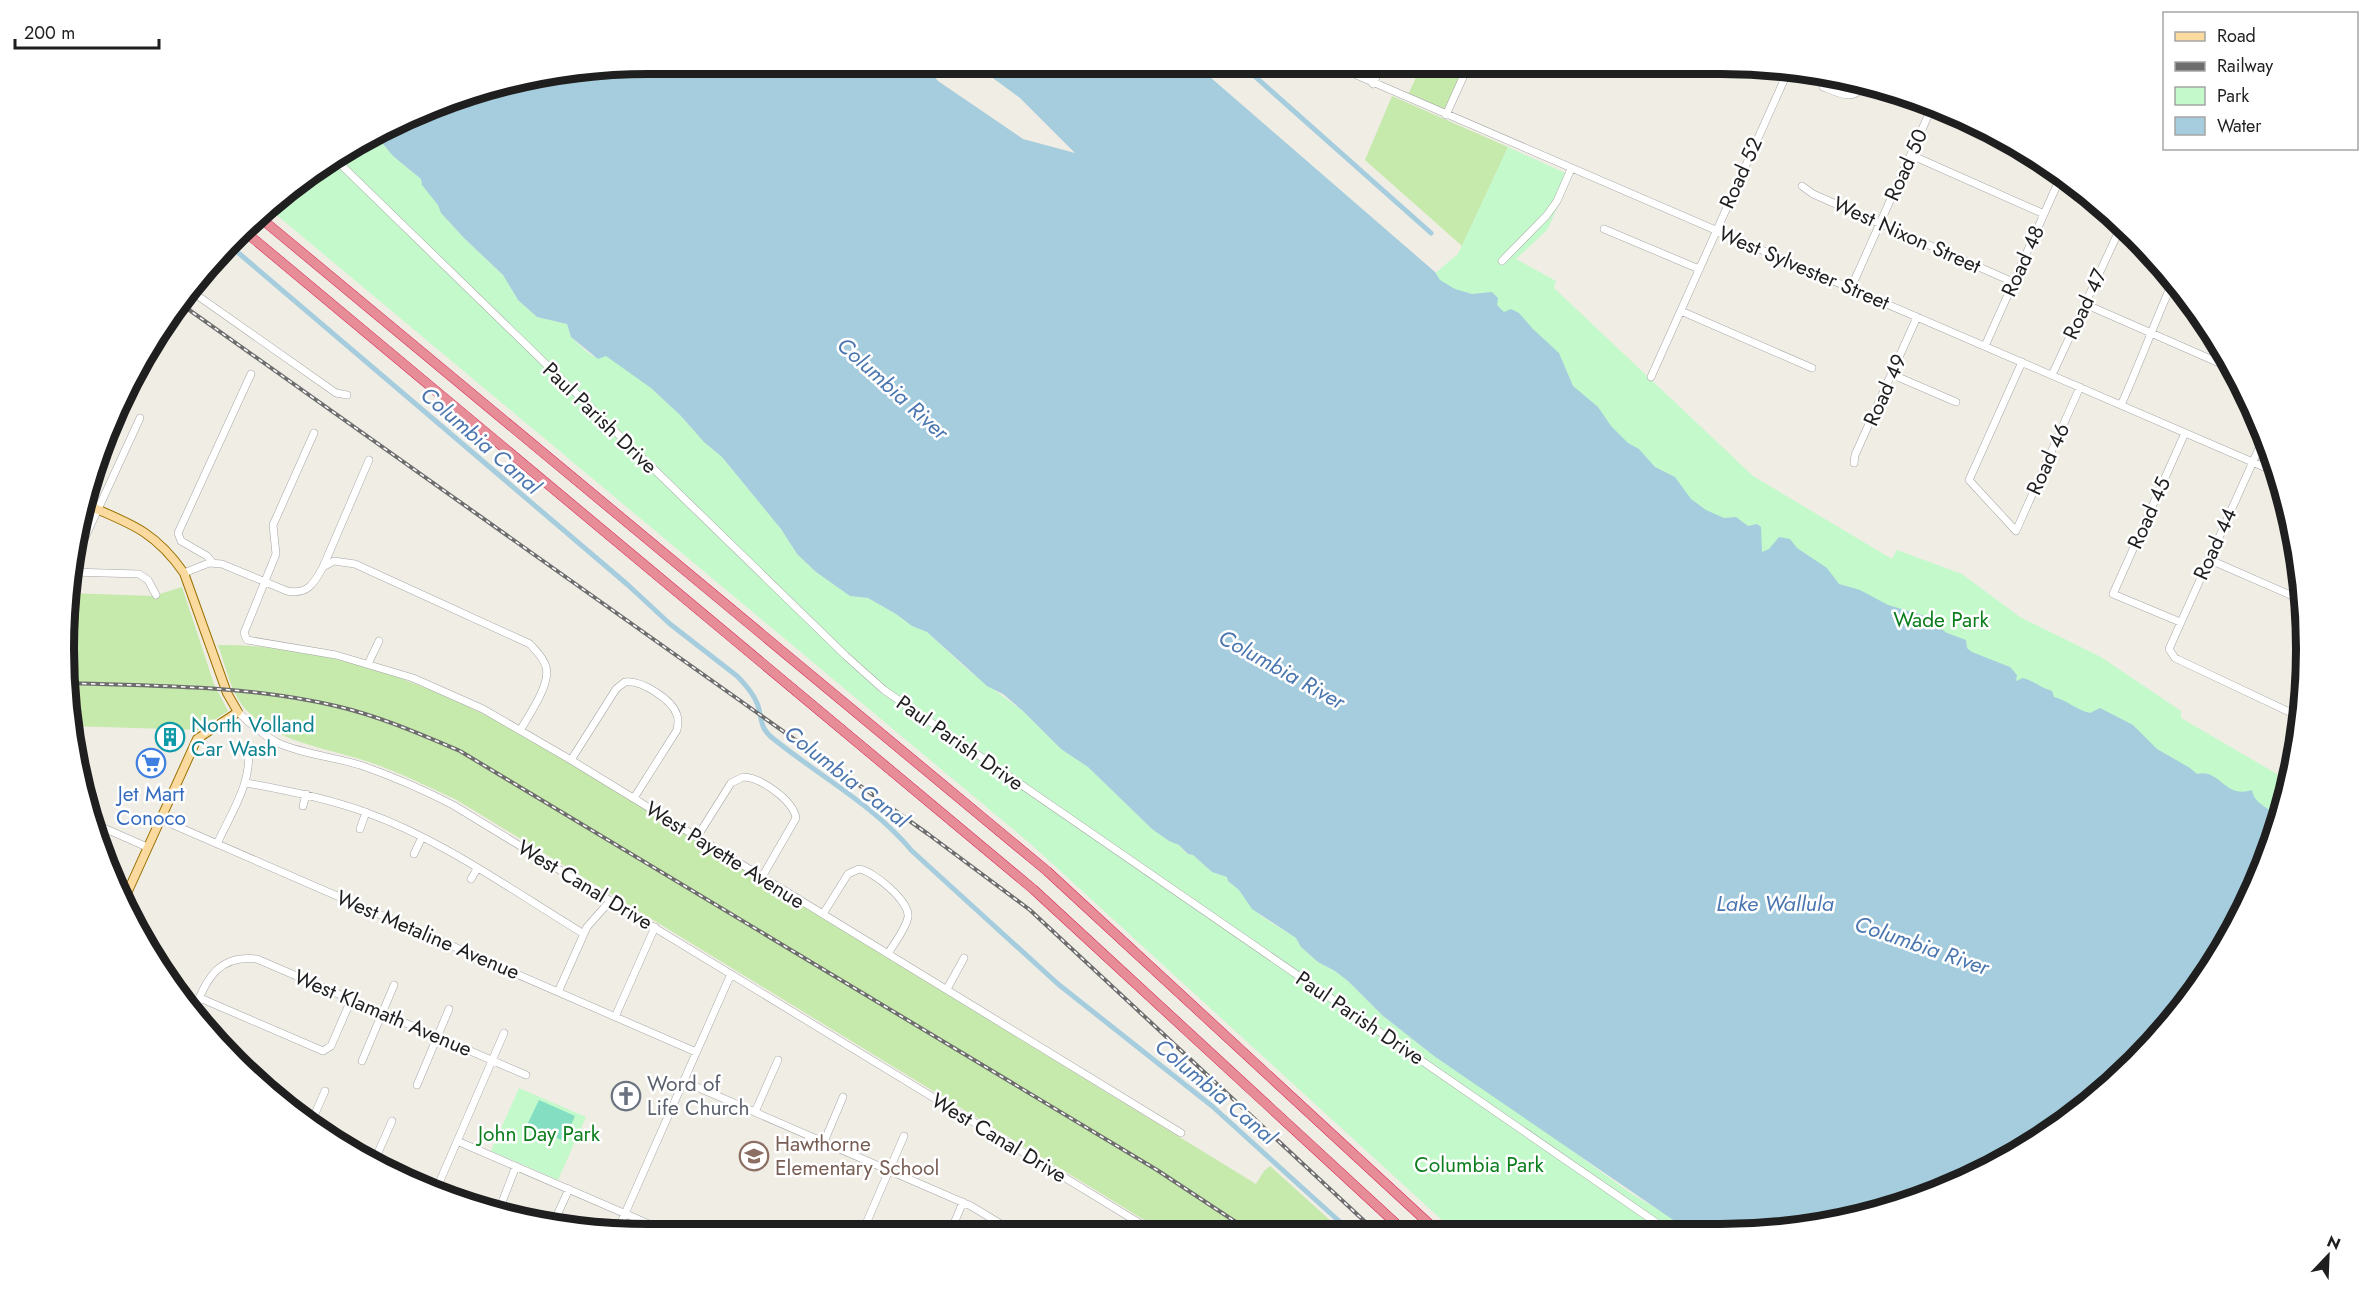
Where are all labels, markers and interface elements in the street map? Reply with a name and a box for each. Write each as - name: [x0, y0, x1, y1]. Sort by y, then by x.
- scale bar: [15, 12, 159, 50]
- legend: [2163, 12, 2358, 150]
- text: 200 m: [24, 20, 75, 46]
- text: Road: [2217, 23, 2256, 49]
- text: Railway: [2217, 53, 2273, 79]
- text: Park: [2217, 83, 2249, 109]
- text: Water: [2217, 113, 2262, 139]
- street label: Road 50: [1877, 124, 1935, 206]
- street label: Road 52: [1712, 132, 1770, 214]
- street label: West Nixon Street: [1828, 189, 1986, 281]
- street label: West Sylvester Street: [1714, 218, 1894, 318]
- street label: Road 48: [1994, 220, 2052, 302]
- street label: Road 47: [2056, 264, 2114, 344]
- water label: Columbia River: [830, 329, 957, 448]
- street label: Road 49: [1856, 349, 1914, 431]
- street label: Paul Parish Drive: [536, 355, 664, 481]
- water label: Columbia Canal: [414, 379, 549, 502]
- street label: Road 46: [2019, 418, 2077, 500]
- street label: Road 45: [2120, 472, 2178, 554]
- street label: Road 44: [2186, 503, 2244, 585]
- park label: Wade Park: [1893, 605, 1989, 635]
- water label: Columbia River: [1213, 621, 1353, 718]
- street label: Paul Parish Drive: [890, 688, 1030, 798]
- place label: North Volland Car Wash: [191, 710, 315, 764]
- water label: Columbia Canal: [778, 717, 917, 836]
- building icon: North Volland Car Wash: [154, 721, 186, 753]
- supermarket icon: Jet Mart Conoco: [135, 747, 167, 779]
- place label: Jet Mart Conoco: [115, 779, 186, 833]
- street label: West Payette Avenue: [639, 794, 811, 916]
- street label: West Canal Drive: [512, 833, 659, 937]
- street label: West Metaline Avenue: [332, 883, 524, 987]
- water label: Lake Wallula: [1716, 887, 1834, 919]
- water label: Columbia River: [1850, 907, 1995, 984]
- street label: West Klamath Avenue: [289, 962, 477, 1064]
- street label: Paul Parish Drive: [1290, 964, 1430, 1072]
- water label: Columbia Canal: [1148, 1030, 1285, 1152]
- place label: Word of Life Church: [647, 1069, 749, 1123]
- church icon: Word of Life Church: [610, 1080, 642, 1112]
- street label: West Canal Drive: [926, 1086, 1073, 1190]
- park label: John Day Park: [475, 1119, 601, 1149]
- place label: Hawthorne Elementary School: [775, 1129, 939, 1183]
- school or university icon: Hawthorne Elementary School: [738, 1140, 770, 1172]
- park label: Columbia Park: [1414, 1150, 1544, 1180]
- north arrow: [2298, 1226, 2358, 1286]
- text: N: [2323, 1230, 2344, 1256]

